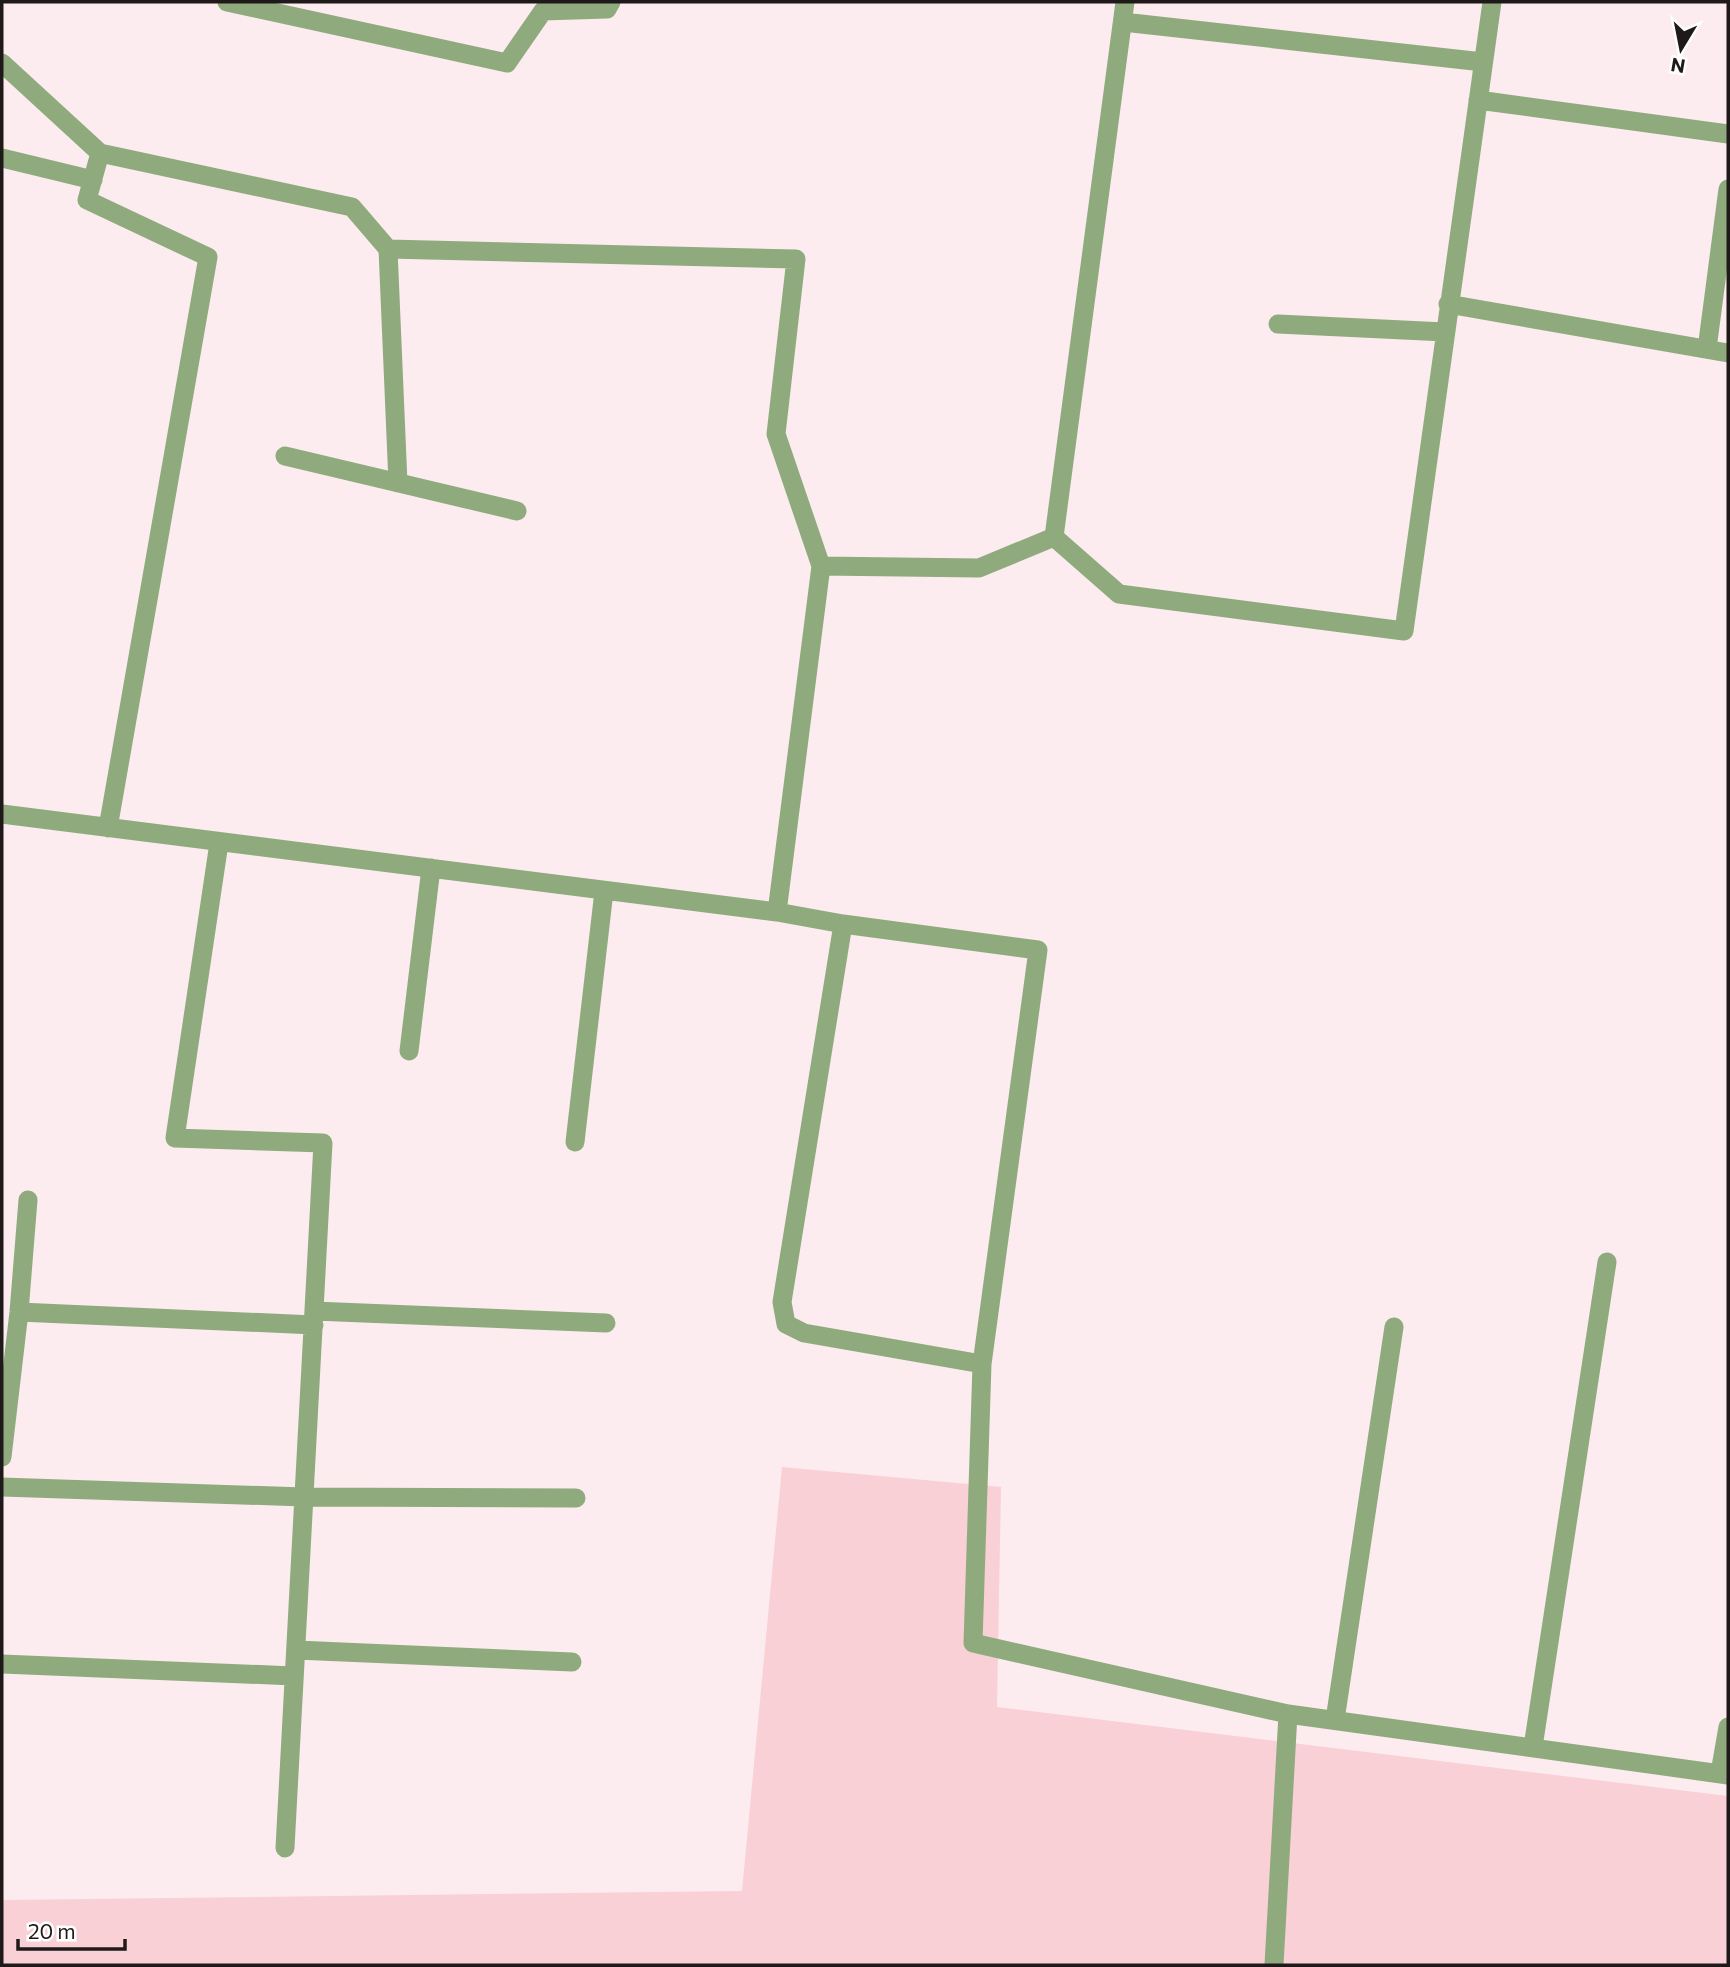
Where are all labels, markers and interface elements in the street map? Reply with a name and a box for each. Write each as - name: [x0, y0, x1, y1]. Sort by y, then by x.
- north arrow: [1646, 14, 1716, 84]
- text: N: [1669, 54, 1687, 79]
- scale bar: [18, 1908, 124, 1952]
- text: 20 m: [28, 1918, 76, 1943]

